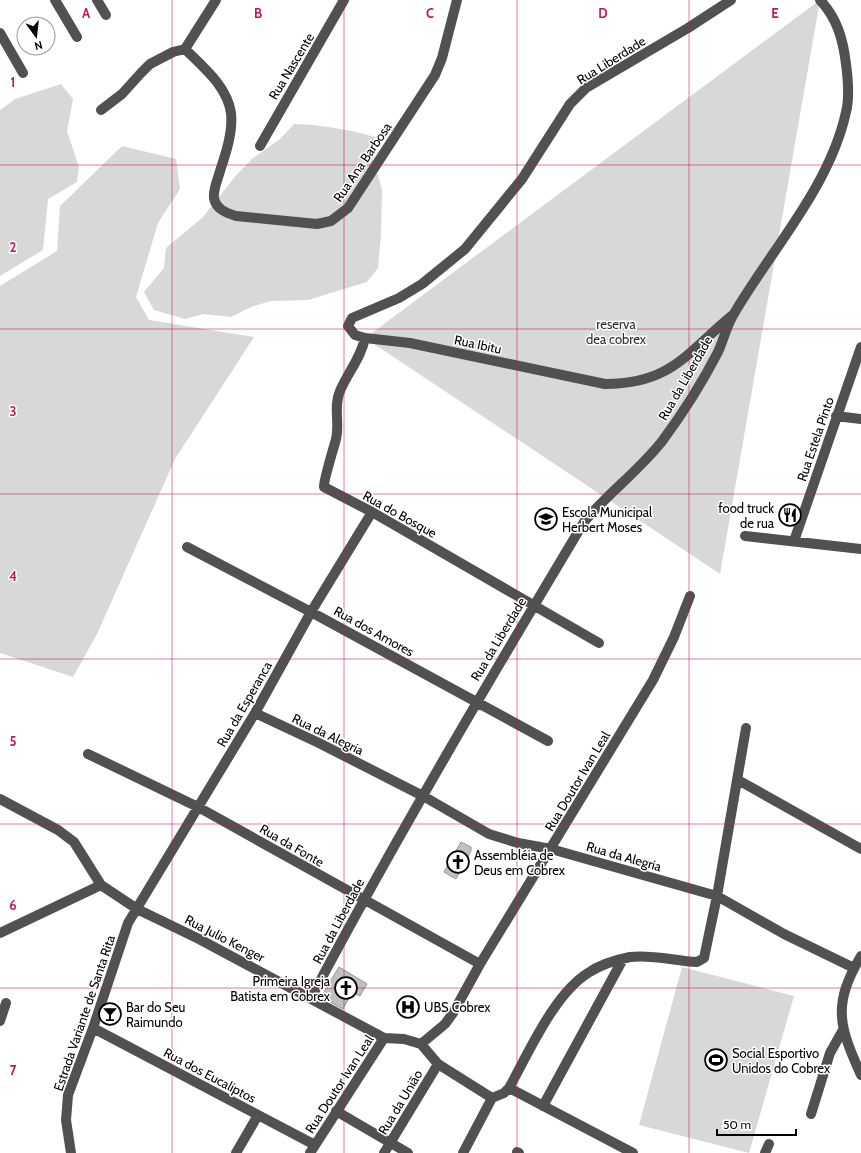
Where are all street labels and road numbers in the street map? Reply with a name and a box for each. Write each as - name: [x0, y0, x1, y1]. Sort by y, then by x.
- street label: Rua Nascente: [265, 29, 317, 102]
- street label: Rua Liberdade: [574, 32, 649, 87]
- street label: Rua Ana Barbosa: [330, 119, 395, 205]
- street label: Rua Ibitu: [453, 331, 503, 357]
- street label: Rua da Liberdade: [654, 333, 716, 423]
- street label: Rua Estela Pinto: [793, 395, 837, 483]
- street label: Rua do Bosque: [360, 487, 440, 541]
- street label: Rua da Liberdade: [467, 594, 529, 684]
- street label: Rua dos Amores: [331, 602, 417, 660]
- street label: Rua da Esperanca: [213, 658, 275, 750]
- street label: Rua da Alegria: [290, 710, 367, 758]
- street label: Rua Doutor Ivan Leal: [541, 728, 613, 834]
- street label: Rua da Fonte: [257, 820, 327, 870]
- street label: Rua da Alegria: [585, 838, 664, 875]
- street label: Rua da Liberdade: [309, 875, 367, 966]
- street label: Rua Julio Kenger: [182, 911, 268, 965]
- street label: Estrada Variante de Santa Rita: [50, 932, 118, 1093]
- street label: Rua Doutor Ivan Leal: [301, 1032, 377, 1136]
- street label: Rua dos Eucaliptos: [161, 1044, 259, 1106]
- street label: Rua da União: [374, 1067, 426, 1137]

